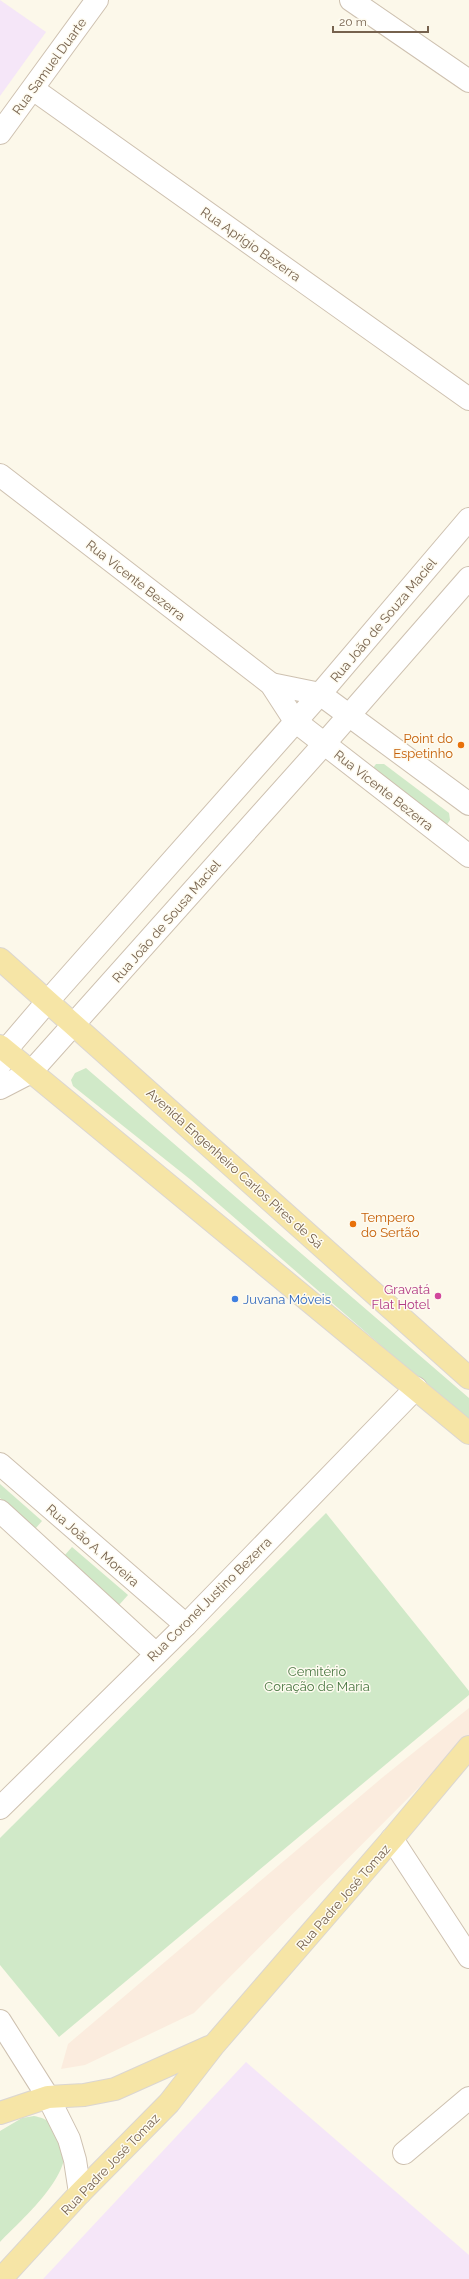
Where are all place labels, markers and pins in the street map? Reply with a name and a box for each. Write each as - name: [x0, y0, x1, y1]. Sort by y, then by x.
- place label: Point do Espetinho: [393, 731, 453, 761]
- marker: Point do Espetinho: [456, 740, 466, 750]
- place label: Tempero do Sertão: [361, 1210, 420, 1240]
- marker: Tempero do Sertão: [348, 1219, 358, 1229]
- place label: Gravatá Flat Hotel: [372, 1282, 430, 1312]
- marker: Gravatá Flat Hotel: [433, 1291, 443, 1301]
- place label: Juvana Móveis: [243, 1292, 331, 1307]
- marker: Juvana Móveis: [230, 1294, 240, 1304]

